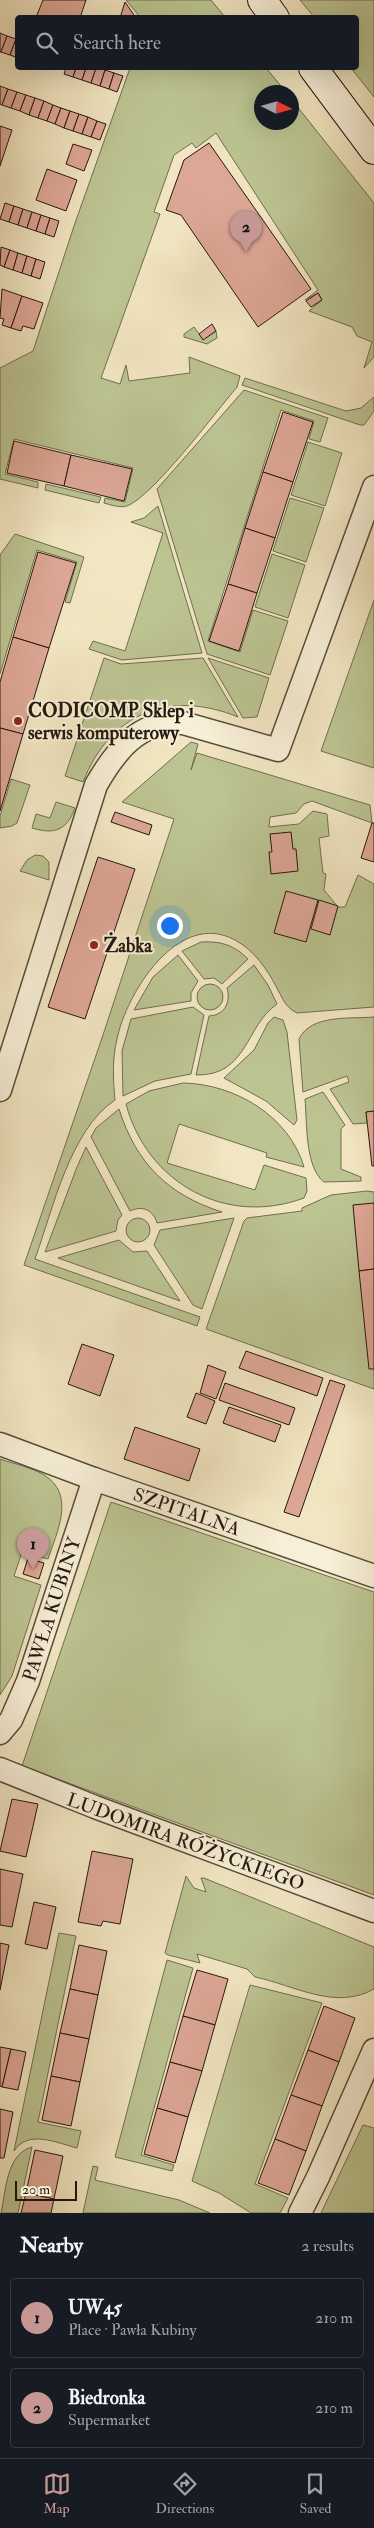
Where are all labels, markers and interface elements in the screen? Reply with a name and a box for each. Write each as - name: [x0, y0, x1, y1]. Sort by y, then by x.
- search box: [15, 15, 359, 70]
- icon: search: [33, 29, 61, 57]
- text: Search here: [73, 31, 161, 55]
- north arrow: [254, 85, 299, 130]
- pin: 2: [230, 211, 262, 252]
- place label: CODICOMP Sklep i serwis komputerowy: [28, 699, 194, 746]
- marker: CODICOMP Sklep i serwis komputerowy: [12, 715, 24, 727]
- your location: [157, 913, 183, 939]
- place label: Żabka: [104, 932, 153, 958]
- marker: Żabka: [88, 939, 100, 951]
- street label: SZPITALNA: [130, 1482, 243, 1541]
- pin: 1: [17, 1528, 49, 1569]
- street label: PAWŁA KUBINY: [17, 1533, 87, 1685]
- street label: LUDOMIRA RÓŻYCKIEGO: [63, 1786, 309, 1896]
- scale bar: [15, 2178, 78, 2201]
- text: 20 m: [22, 2181, 50, 2198]
- text: Nearby: [20, 2232, 83, 2259]
- text: 2 results: [301, 2236, 354, 2256]
- text: UW45: [68, 2296, 122, 2320]
- text: 1: [34, 2308, 40, 2328]
- text: 210 m: [315, 2308, 353, 2328]
- text: Place · Pawła Kubiny: [68, 2320, 197, 2340]
- text: Biedronka: [68, 2386, 145, 2410]
- text: 2: [33, 2398, 41, 2418]
- text: 210 m: [315, 2398, 353, 2418]
- text: Supermarket: [68, 2410, 150, 2430]
- tab: Map: [43, 2470, 71, 2517]
- tab: Directions: [156, 2470, 214, 2517]
- tab: Saved: [299, 2470, 331, 2517]

